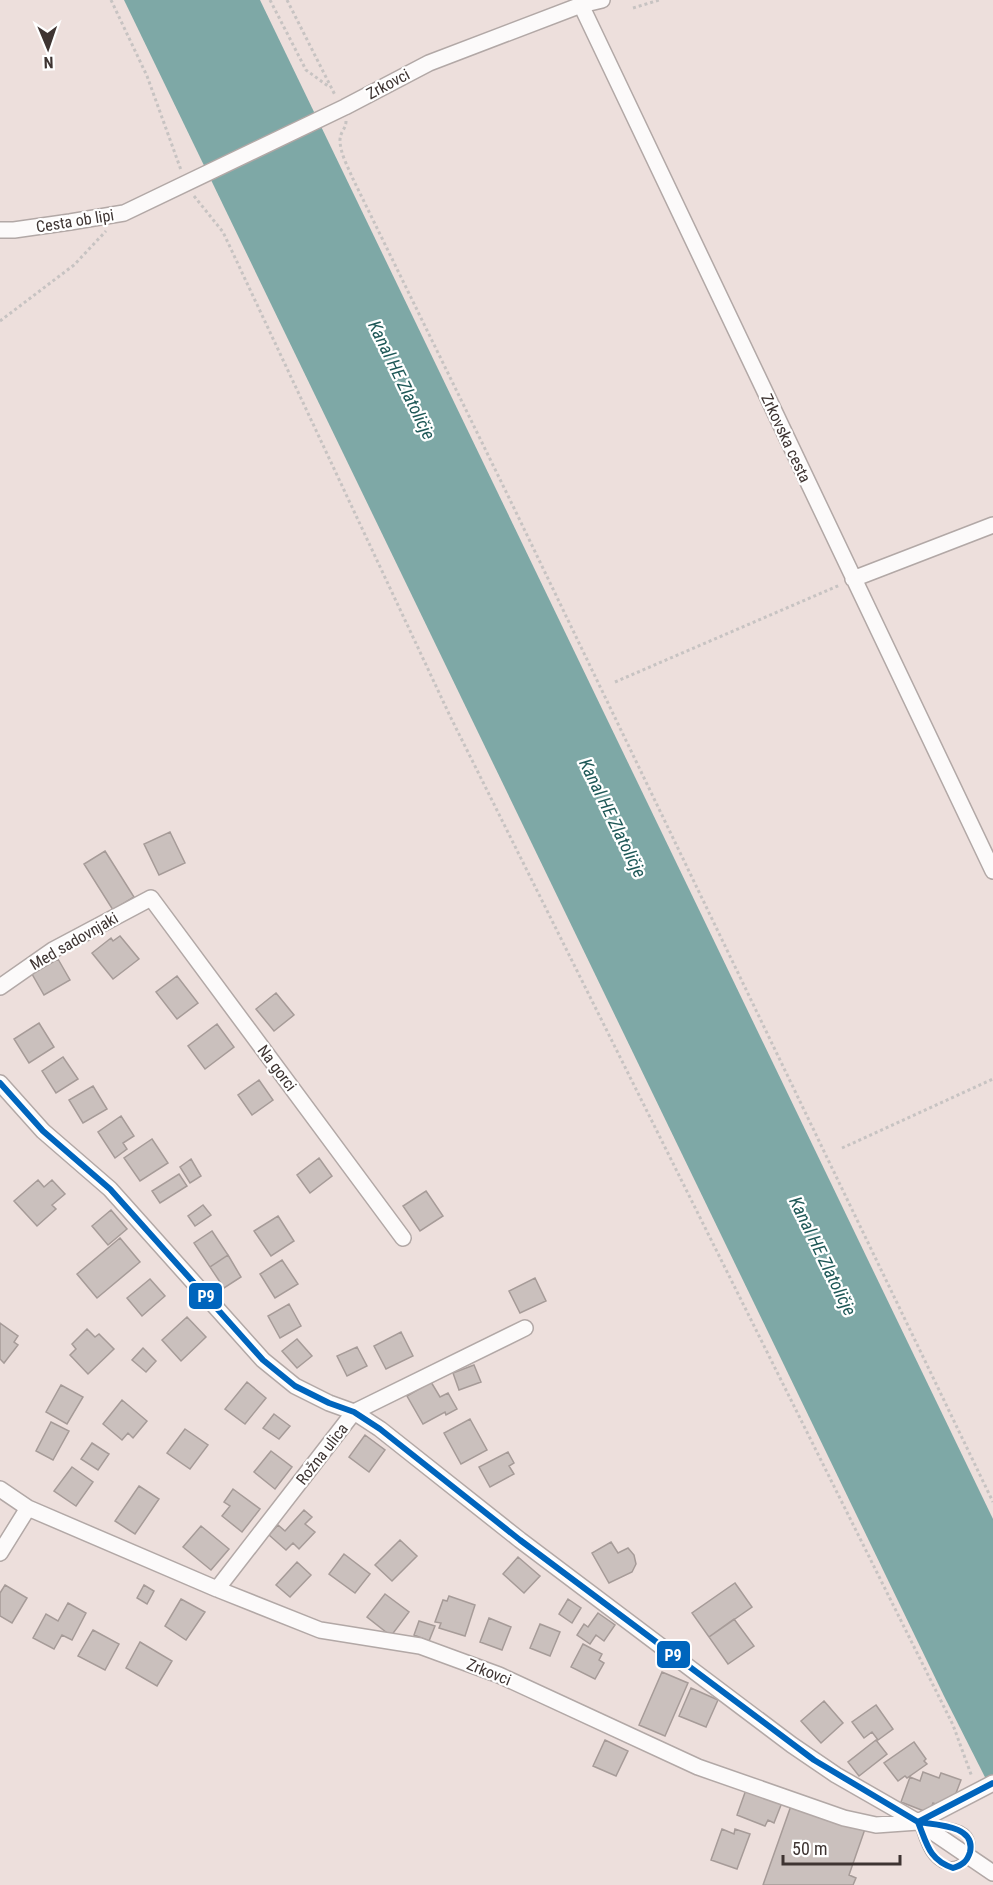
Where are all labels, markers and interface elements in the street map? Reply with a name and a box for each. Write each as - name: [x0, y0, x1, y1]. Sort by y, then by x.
- north arrow: [18, 18, 78, 78]
- text: N: [43, 53, 54, 72]
- street label: Zrkovci: [363, 65, 413, 103]
- street label: Cesta ob lipi: [35, 205, 115, 237]
- water label: Kanal HE Zlatoličje: [364, 317, 440, 443]
- street label: Zrkovska cesta: [757, 391, 815, 485]
- water label: Kanal HE Zlatoličje: [575, 755, 651, 881]
- street label: Med sadovnjaki: [26, 908, 122, 974]
- street label: Na gorci: [253, 1041, 301, 1095]
- water label: Kanal HE Zlatoličje: [785, 1193, 861, 1319]
- line badge: P9: [188, 1282, 223, 1310]
- text: P9: [197, 1287, 215, 1306]
- street label: Rožna ulica: [292, 1420, 352, 1488]
- line badge: P9: [656, 1640, 691, 1669]
- text: P9: [664, 1646, 682, 1665]
- street label: Zrkovci: [464, 1655, 514, 1689]
- scale bar: [783, 1828, 900, 1866]
- text: 50 m: [792, 1838, 827, 1859]

